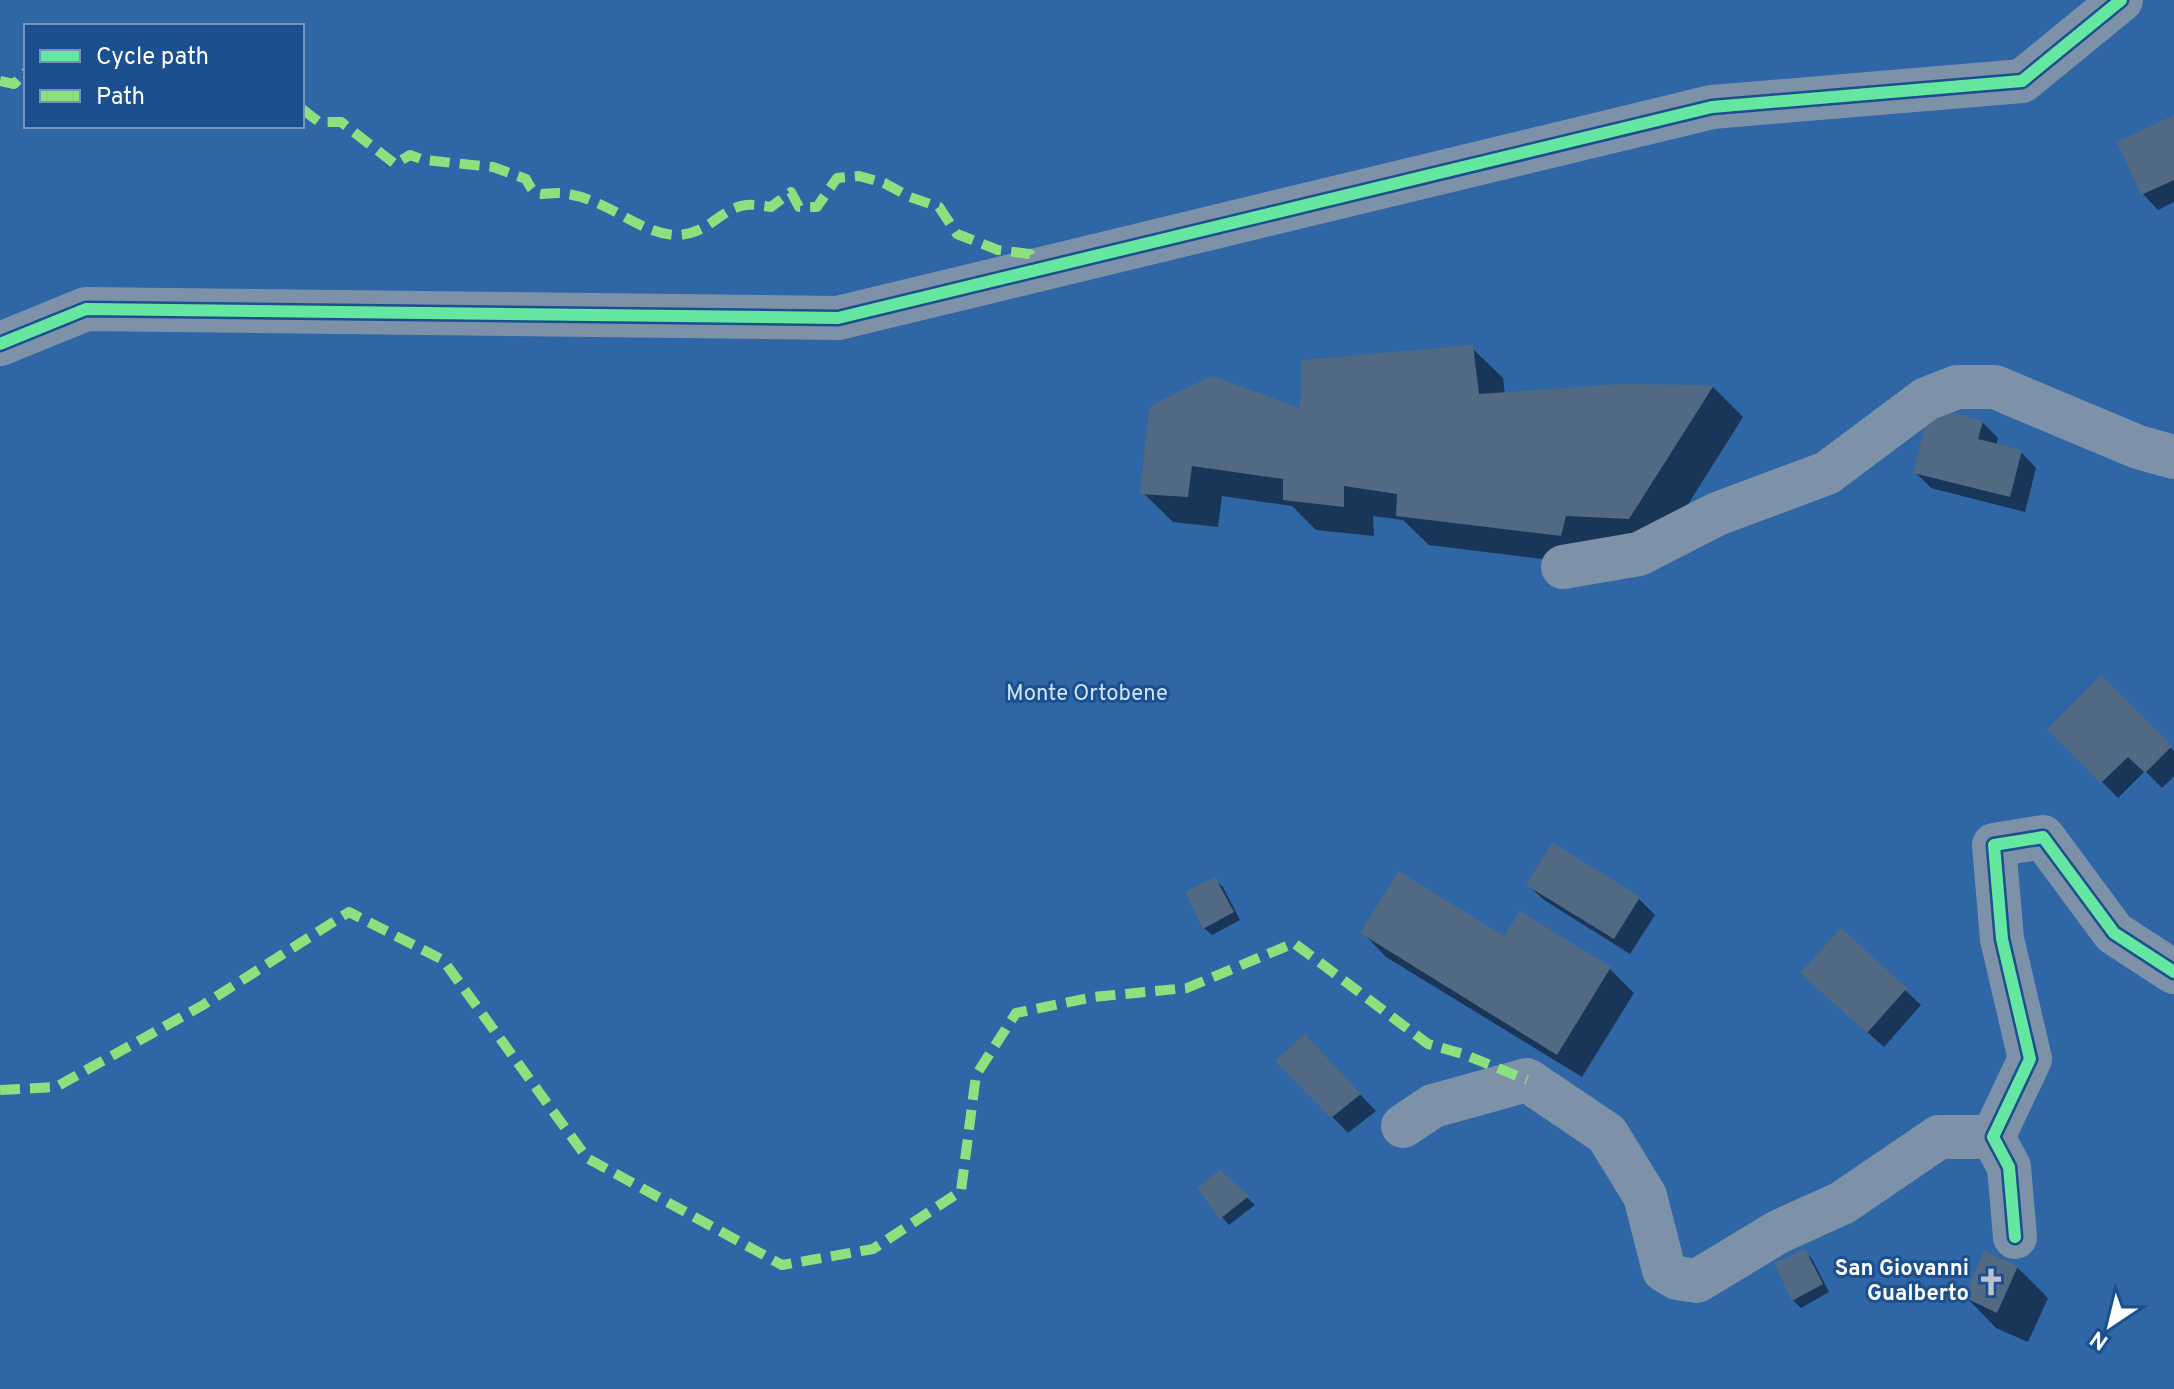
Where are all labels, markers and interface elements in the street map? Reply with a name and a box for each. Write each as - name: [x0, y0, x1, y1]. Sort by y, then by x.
- legend: [24, 24, 304, 128]
- text: Cycle path: [96, 43, 209, 73]
- text: Path: [96, 83, 145, 113]
- park label: Monte Ortobene: [1006, 681, 1168, 708]
- place label: San Giovanni Gualberto: [1835, 1256, 1969, 1308]
- church icon: San Giovanni Gualberto: [1976, 1267, 2006, 1297]
- north arrow: [2070, 1285, 2150, 1365]
- text: N: [2086, 1324, 2114, 1355]

